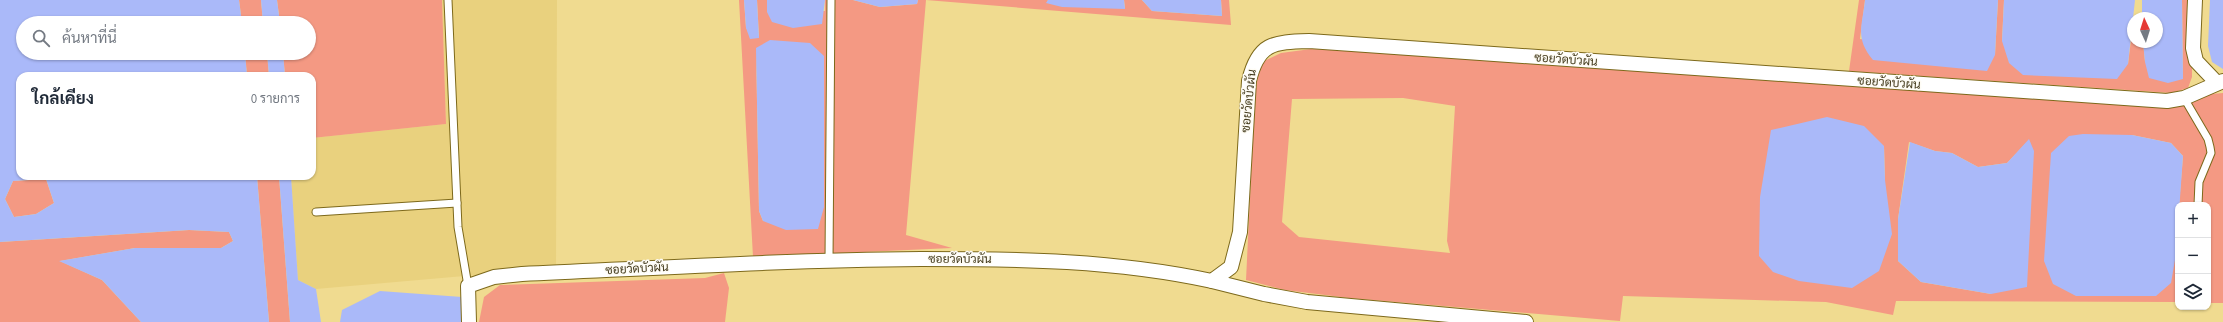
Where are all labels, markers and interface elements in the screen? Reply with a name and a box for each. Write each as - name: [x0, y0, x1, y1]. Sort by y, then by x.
- north arrow: [2127, 12, 2163, 48]
- search box: [16, 16, 316, 60]
- icon: search: [30, 27, 52, 49]
- text: ค้นหาที่นี่: [62, 28, 117, 49]
- street label: ซอยวัดบัวผัน: [1534, 49, 1599, 71]
- street label: ซอยวัดบัวผัน: [1237, 68, 1261, 133]
- street label: ซอยวัดบัวผัน: [1857, 72, 1922, 94]
- text: ใกล้เคียง: [32, 87, 94, 111]
- text: 0 รายการ: [251, 90, 300, 108]
- map controls: [2175, 202, 2211, 310]
- button: +: [2175, 202, 2211, 238]
- button: −: [2175, 238, 2211, 274]
- street label: ซอยวัดบัวผัน: [928, 251, 992, 268]
- street label: ซอยวัดบัวผัน: [605, 259, 670, 279]
- button: layers: [2175, 274, 2211, 310]

